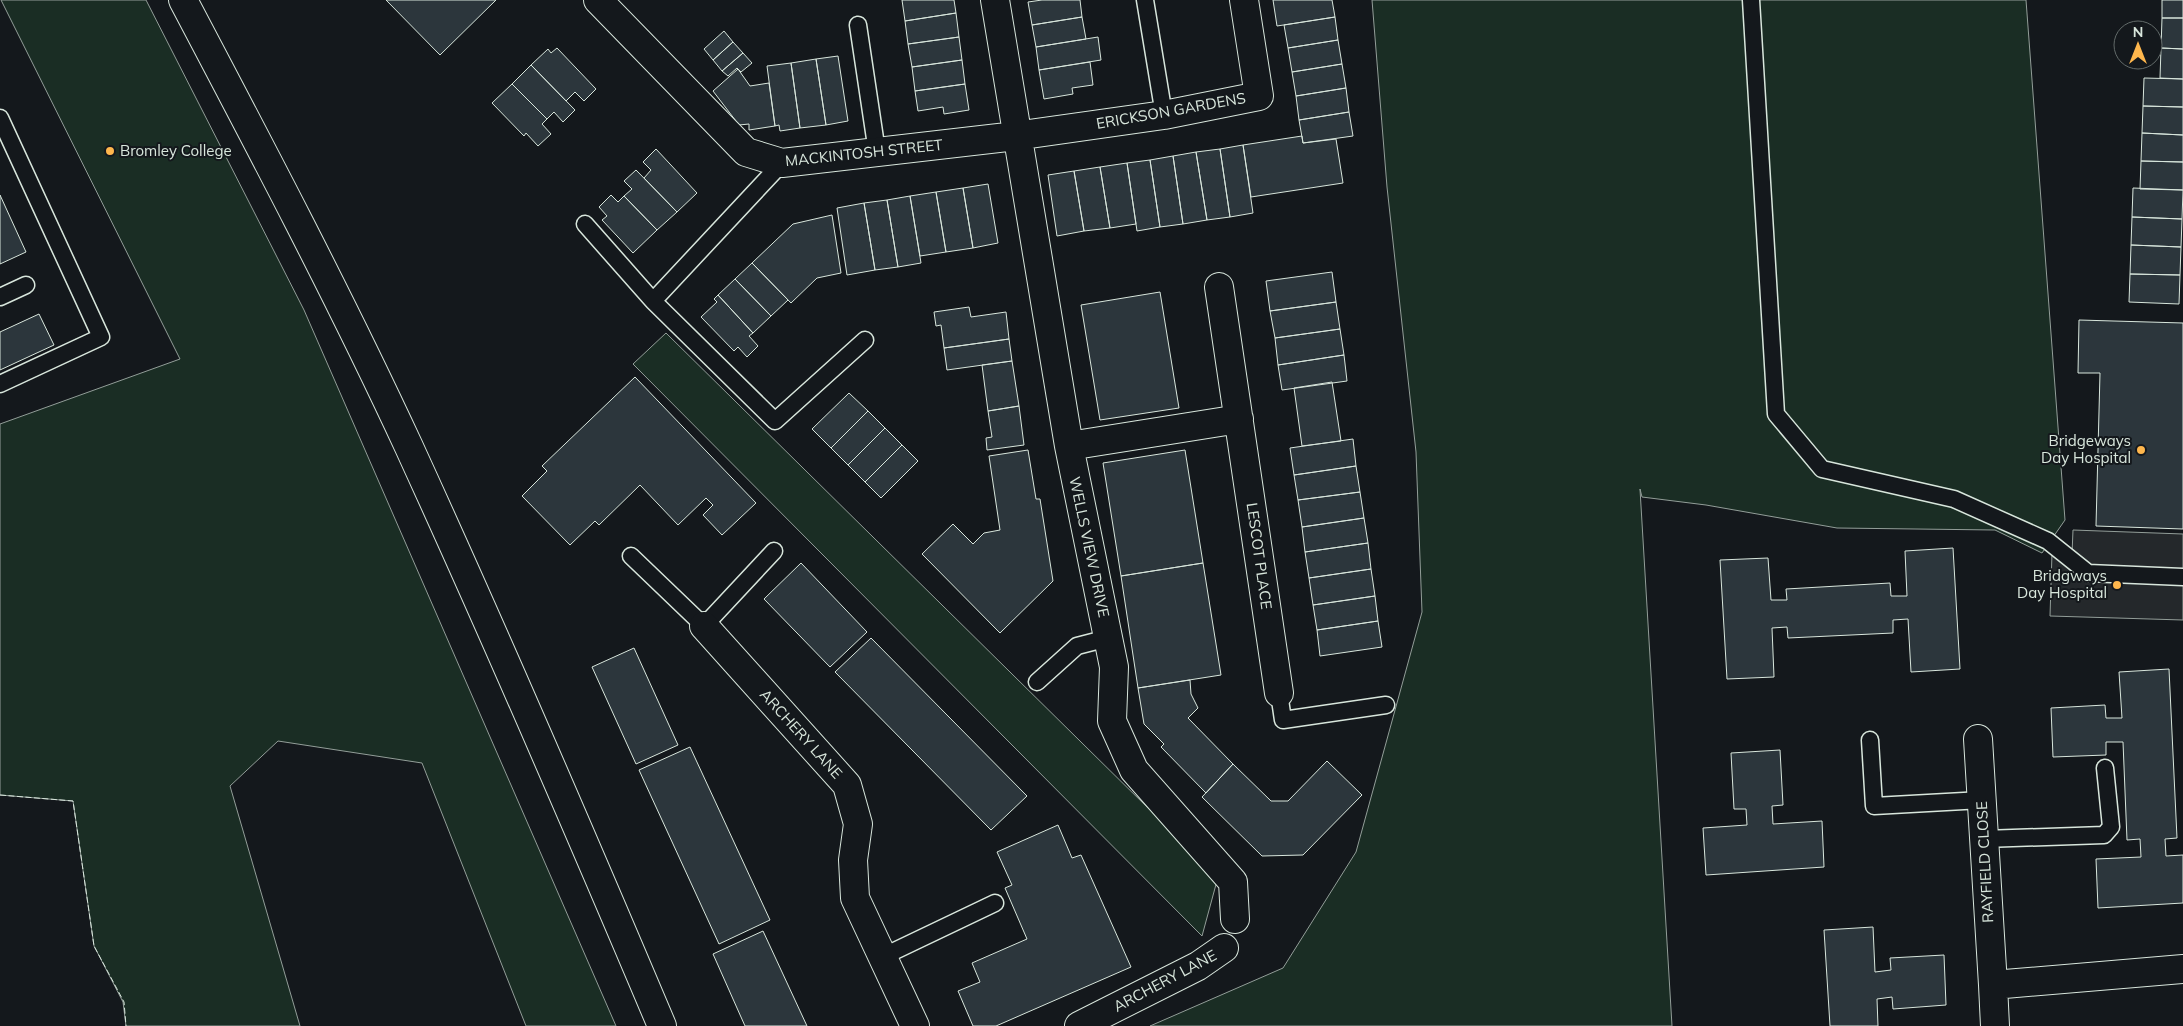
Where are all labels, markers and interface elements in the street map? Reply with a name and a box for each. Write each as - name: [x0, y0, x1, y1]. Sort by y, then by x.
- north arrow: [2113, 20, 2163, 70]
- text: N: [2133, 23, 2143, 41]
- street label: ERICKSON GARDENS: [1095, 88, 1247, 133]
- street label: MACKINTOSH STREET: [784, 135, 944, 170]
- place label: Bromley College: [120, 141, 232, 160]
- marker: Bromley College: [104, 145, 116, 157]
- place label: Bridgeways Day Hospital: [2041, 431, 2131, 467]
- marker: Bridgeways Day Hospital: [2135, 444, 2147, 456]
- street label: WELLS VIEW DRIVE: [1065, 475, 1114, 619]
- street label: LESCOT PLACE: [1243, 501, 1276, 611]
- place label: Bridgways Day Hospital: [2017, 566, 2107, 602]
- marker: Bridgways Day Hospital: [2111, 579, 2123, 591]
- street label: ARCHERY LANE: [756, 685, 847, 783]
- street label: RAYFIELD CLOSE: [1972, 801, 1997, 923]
- street label: ARCHERY LANE: [1110, 945, 1220, 1016]

